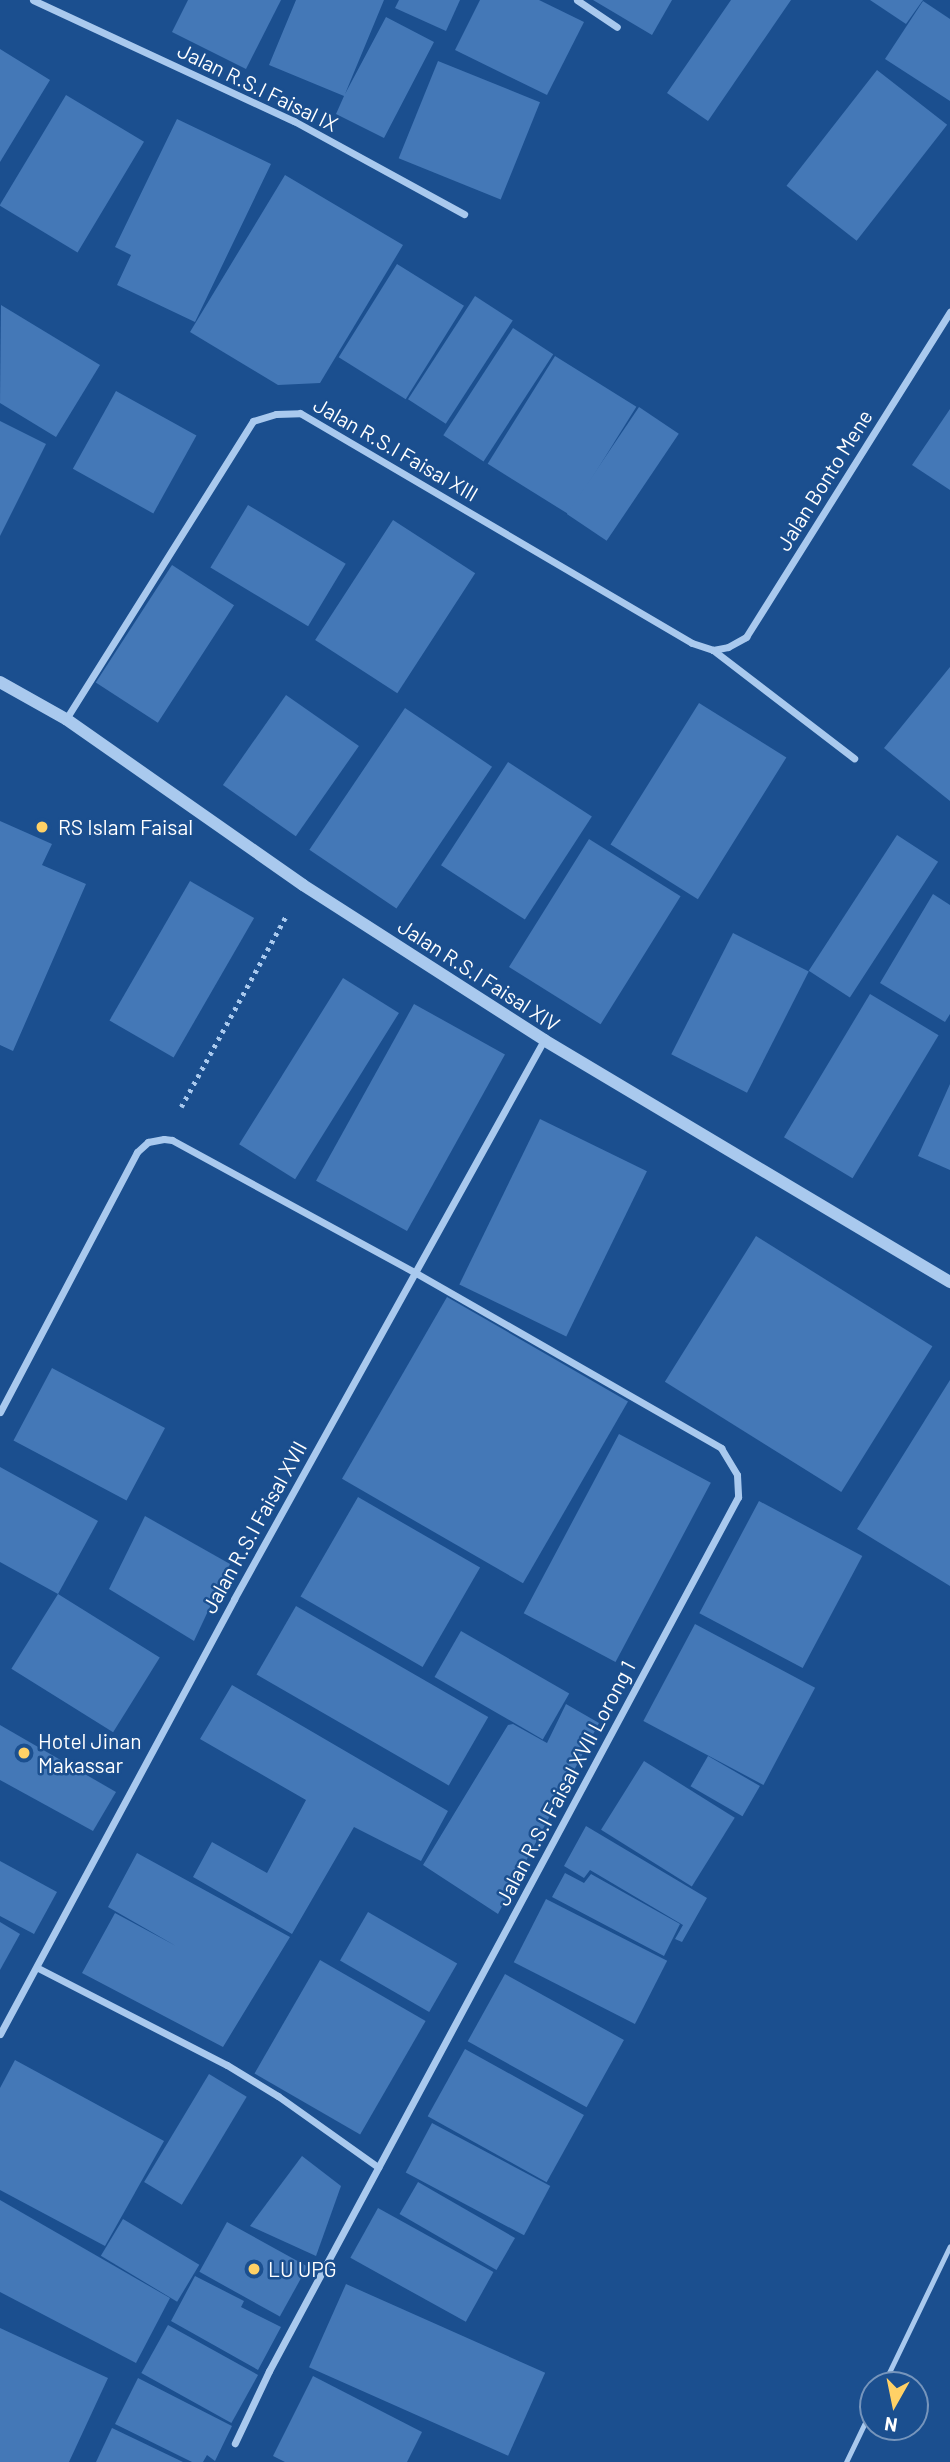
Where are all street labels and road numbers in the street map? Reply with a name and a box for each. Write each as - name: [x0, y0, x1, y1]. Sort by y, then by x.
- street label: Jalan R.S.I Faisal IX: [174, 37, 342, 137]
- street label: Jalan R.S.I Faisal XIII: [309, 392, 483, 506]
- street label: Jalan Bonto Mene: [771, 405, 877, 555]
- street label: Jalan R.S.I Faisal XIV: [394, 913, 564, 1037]
- street label: Jalan R.S.I Faisal XVII: [196, 1437, 312, 1617]
- street label: Jalan R.S.I Faisal XVII Lorong 1: [490, 1656, 640, 1910]

